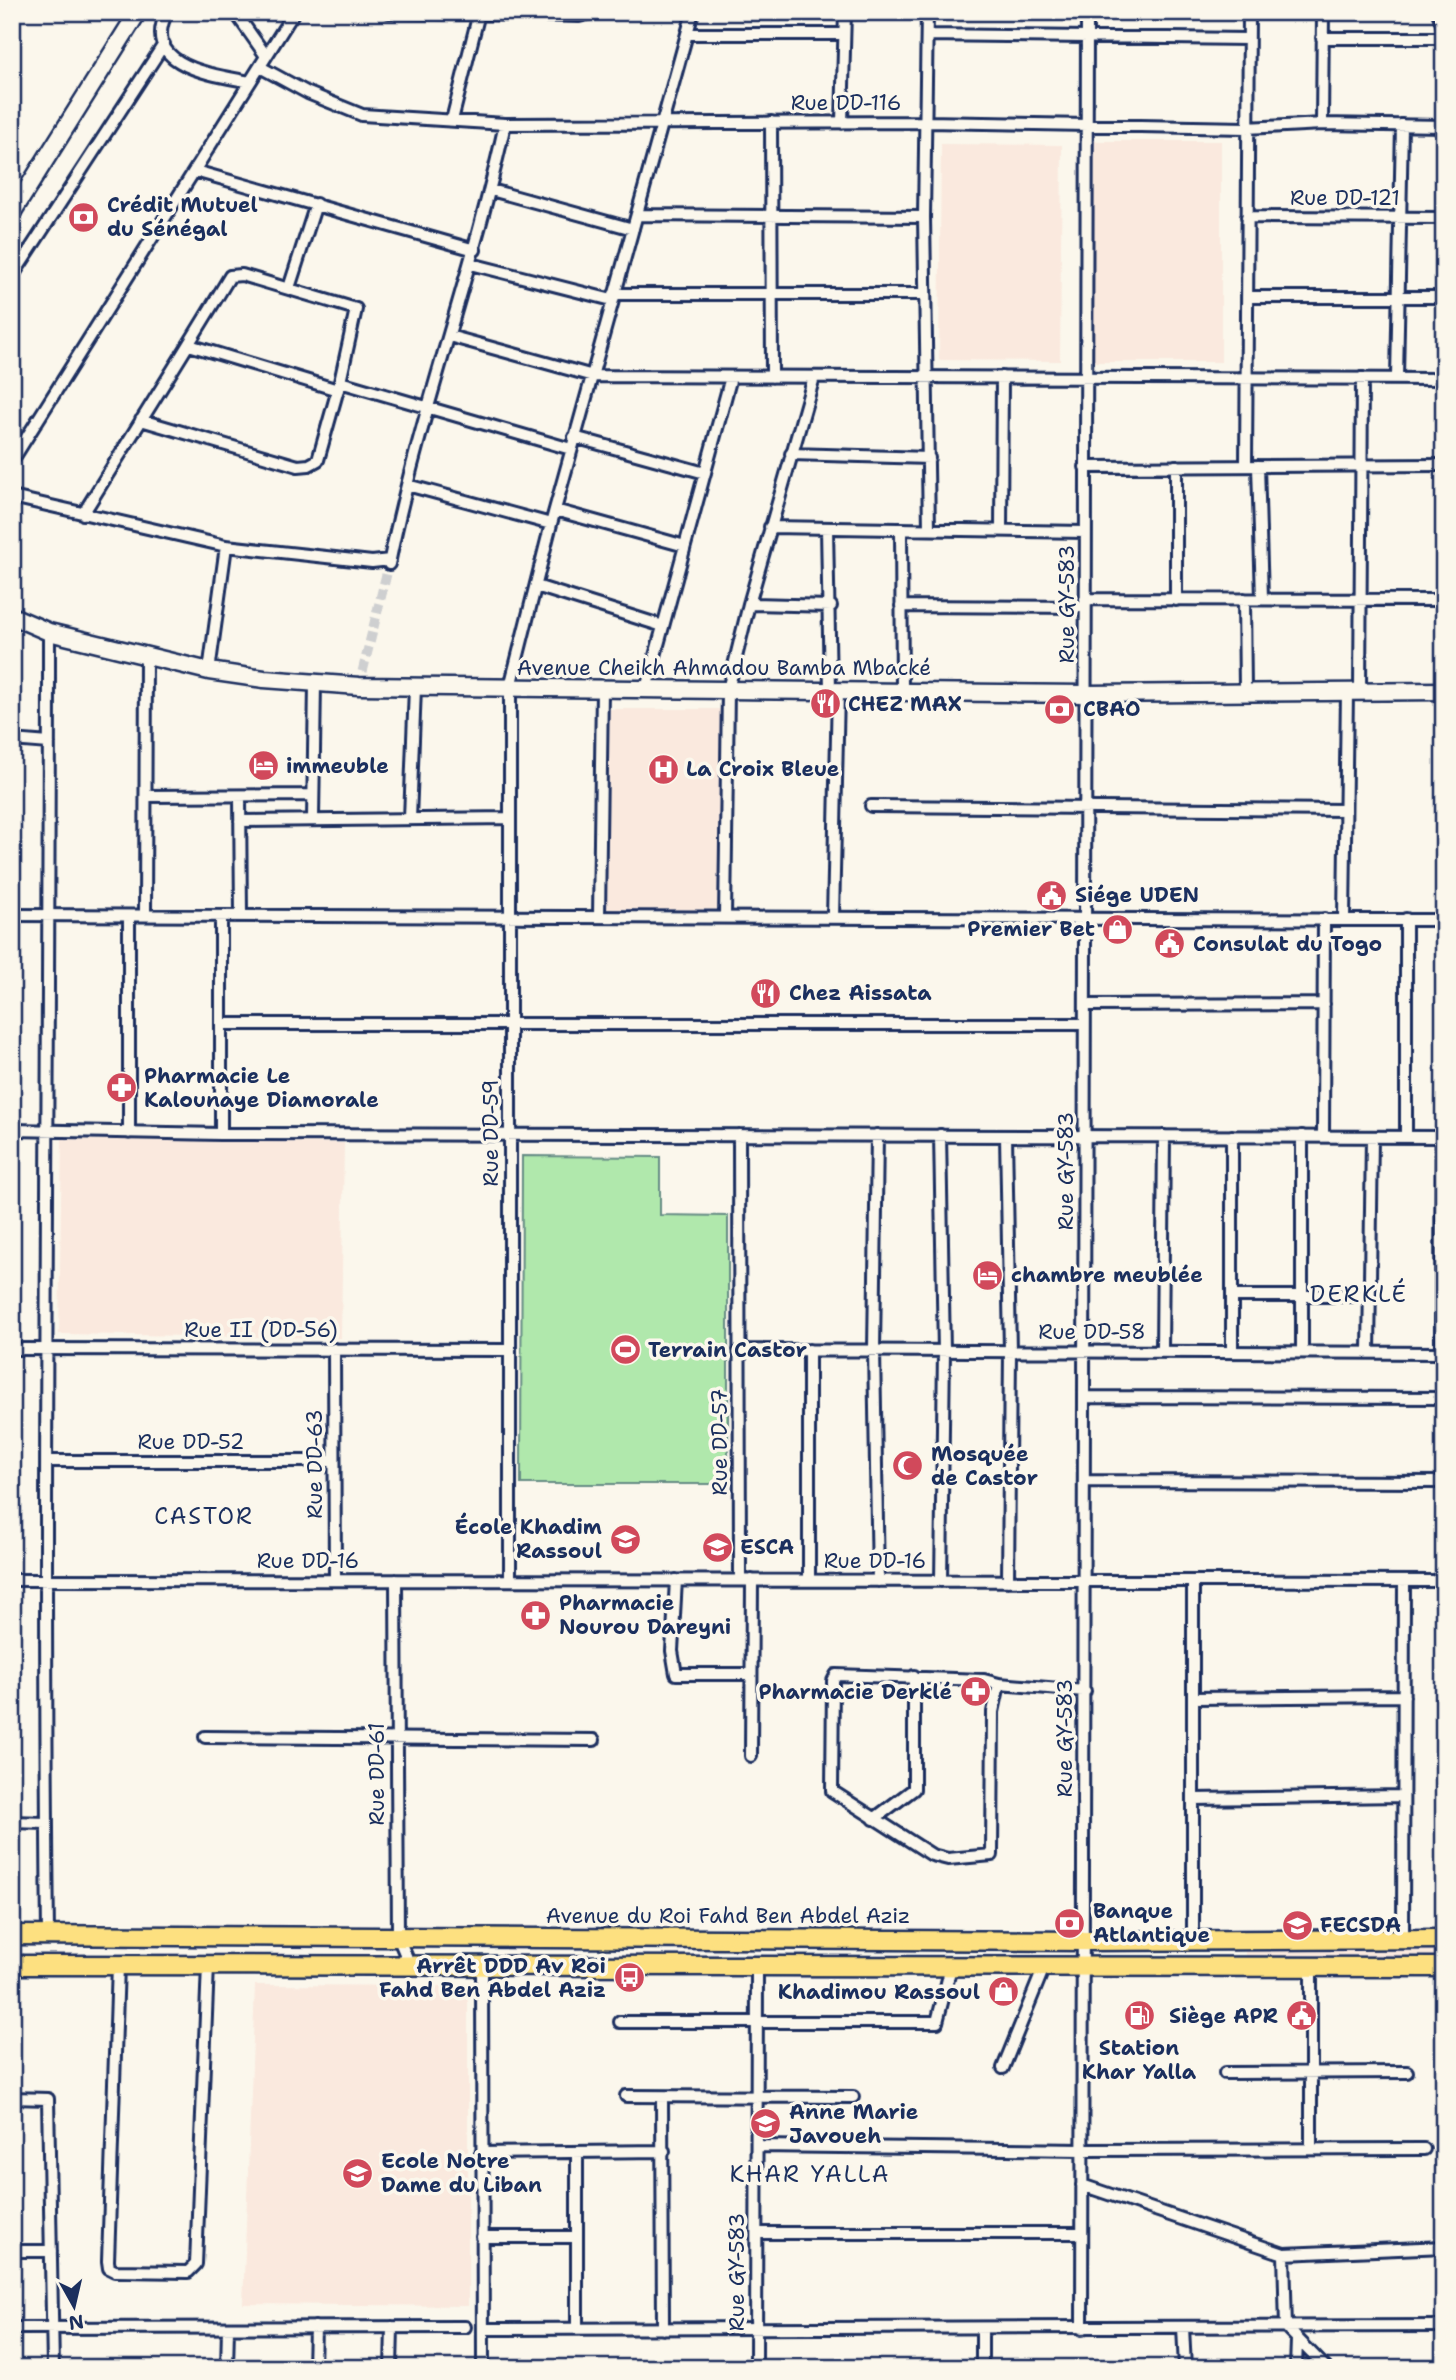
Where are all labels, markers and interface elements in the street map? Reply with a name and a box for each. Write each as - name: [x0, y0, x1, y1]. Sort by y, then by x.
- street label: Rue DD-116: [791, 89, 901, 117]
- street label: Rue DD-121: [1290, 184, 1400, 212]
- place label: Crédit Mutuel du Sénégal: [107, 191, 258, 243]
- bank icon: Crédit Mutuel du Sénégal: [67, 200, 101, 234]
- street label: Rue GY-583: [1053, 545, 1081, 663]
- street label: Avenue Cheikh Ahmadou Bamba Mbacké: [517, 654, 931, 682]
- restaurant icon: CHEZ MAX: [808, 687, 842, 721]
- place label: CHEZ MAX: [848, 690, 962, 718]
- bank icon: CBAO: [1043, 692, 1077, 726]
- place label: CBAO: [1083, 695, 1141, 723]
- hotel icon: immeuble: [246, 749, 280, 783]
- place label: immeuble: [286, 752, 389, 780]
- hospital icon: La Croix Bleue: [646, 752, 680, 786]
- place label: La Croix Bleue: [686, 755, 839, 783]
- public building icon: Siége UDEN: [1035, 878, 1069, 912]
- place label: Siége UDEN: [1075, 881, 1199, 909]
- shop icon: Premier Bet: [1101, 912, 1135, 946]
- place label: Premier Bet: [967, 915, 1095, 943]
- public building icon: Consulat du Togo: [1153, 927, 1187, 961]
- place label: Consulat du Togo: [1193, 930, 1382, 958]
- restaurant icon: Chez Aissata: [749, 976, 783, 1010]
- place label: Chez Aissata: [789, 979, 932, 1007]
- place label: Pharmacie Le Kalounaye Diamorale: [144, 1062, 379, 1114]
- pharmacy icon: Pharmacie Le Kalounaye Diamorale: [104, 1071, 138, 1105]
- street label: Rue DD-59: [477, 1080, 505, 1186]
- street label: Rue GY-583: [1052, 1112, 1080, 1230]
- hotel icon: chambre meublée: [971, 1258, 1005, 1292]
- place label: chambre meublée: [1011, 1261, 1203, 1289]
- district label: DERKLÉ: [1310, 1278, 1408, 1309]
- street label: Rue II (DD-56): [184, 1316, 338, 1344]
- street label: Rue DD-58: [1038, 1318, 1146, 1346]
- sports icon: Terrain Castor: [608, 1333, 642, 1367]
- place label: Terrain Castor: [648, 1336, 807, 1364]
- street label: Rue DD-57: [706, 1389, 734, 1495]
- street label: Rue DD-63: [301, 1409, 329, 1519]
- street label: Rue DD-52: [138, 1428, 244, 1456]
- place label: Mosquée de Castor: [931, 1440, 1038, 1492]
- mosque icon: Mosquée de Castor: [891, 1449, 925, 1483]
- district label: CASTOR: [154, 1501, 254, 1531]
- place label: École Khadim Rassoul: [455, 1512, 602, 1565]
- school or university icon: École Khadim Rassoul: [608, 1522, 642, 1556]
- school or university icon: ESCA: [700, 1530, 734, 1564]
- place label: ESCA: [740, 1533, 794, 1561]
- street label: Rue DD-16: [257, 1547, 359, 1575]
- street label: Rue DD-16: [824, 1547, 926, 1575]
- place label: Pharmacie Nourou Dareyni: [559, 1589, 731, 1641]
- pharmacy icon: Pharmacie Nourou Dareyni: [519, 1598, 553, 1632]
- pharmacy icon: Pharmacie Derklé: [958, 1675, 992, 1709]
- place label: Pharmacie Derklé: [759, 1678, 952, 1706]
- street label: Rue GY-583: [1051, 1679, 1079, 1797]
- street label: Rue DD-61: [363, 1722, 391, 1826]
- place label: Banque Atlantique: [1093, 1897, 1210, 1949]
- street label: Avenue du Roi Fahd Ben Abdel Aziz: [546, 1902, 910, 1930]
- bank icon: Banque Atlantique: [1053, 1906, 1087, 1940]
- school or university icon: FECSDA: [1280, 1908, 1314, 1942]
- place label: FECSDA: [1320, 1911, 1401, 1939]
- place label: Arrêt DDD Av Roi Fahd Ben Abdel Aziz: [379, 1952, 606, 2004]
- bus stop icon: Arrêt DDD Av Roi Fahd Ben Abdel Aziz: [612, 1961, 646, 1995]
- shop icon: Khadimou Rassoul: [986, 1975, 1020, 2009]
- place label: Khadimou Rassoul: [778, 1978, 980, 2006]
- fuel station icon: Station Khar Yalla: [1122, 1999, 1156, 2033]
- public building icon: Siège APR: [1284, 1999, 1318, 2033]
- place label: Siège APR: [1169, 2002, 1278, 2030]
- place label: Station Khar Yalla: [1082, 2034, 1197, 2086]
- place label: Anne Marie Javoueh: [789, 2098, 918, 2150]
- school or university icon: Anne Marie Javoueh: [749, 2107, 783, 2141]
- place label: Ecole Notre Dame du Liban: [381, 2147, 542, 2199]
- school or university icon: Ecole Notre Dame du Liban: [341, 2156, 375, 2190]
- district label: KHAR YALLA: [730, 2159, 890, 2189]
- street label: Rue GY-583: [723, 2213, 751, 2331]
- north arrow: [38, 2272, 108, 2342]
- text: N: [67, 2309, 85, 2336]

